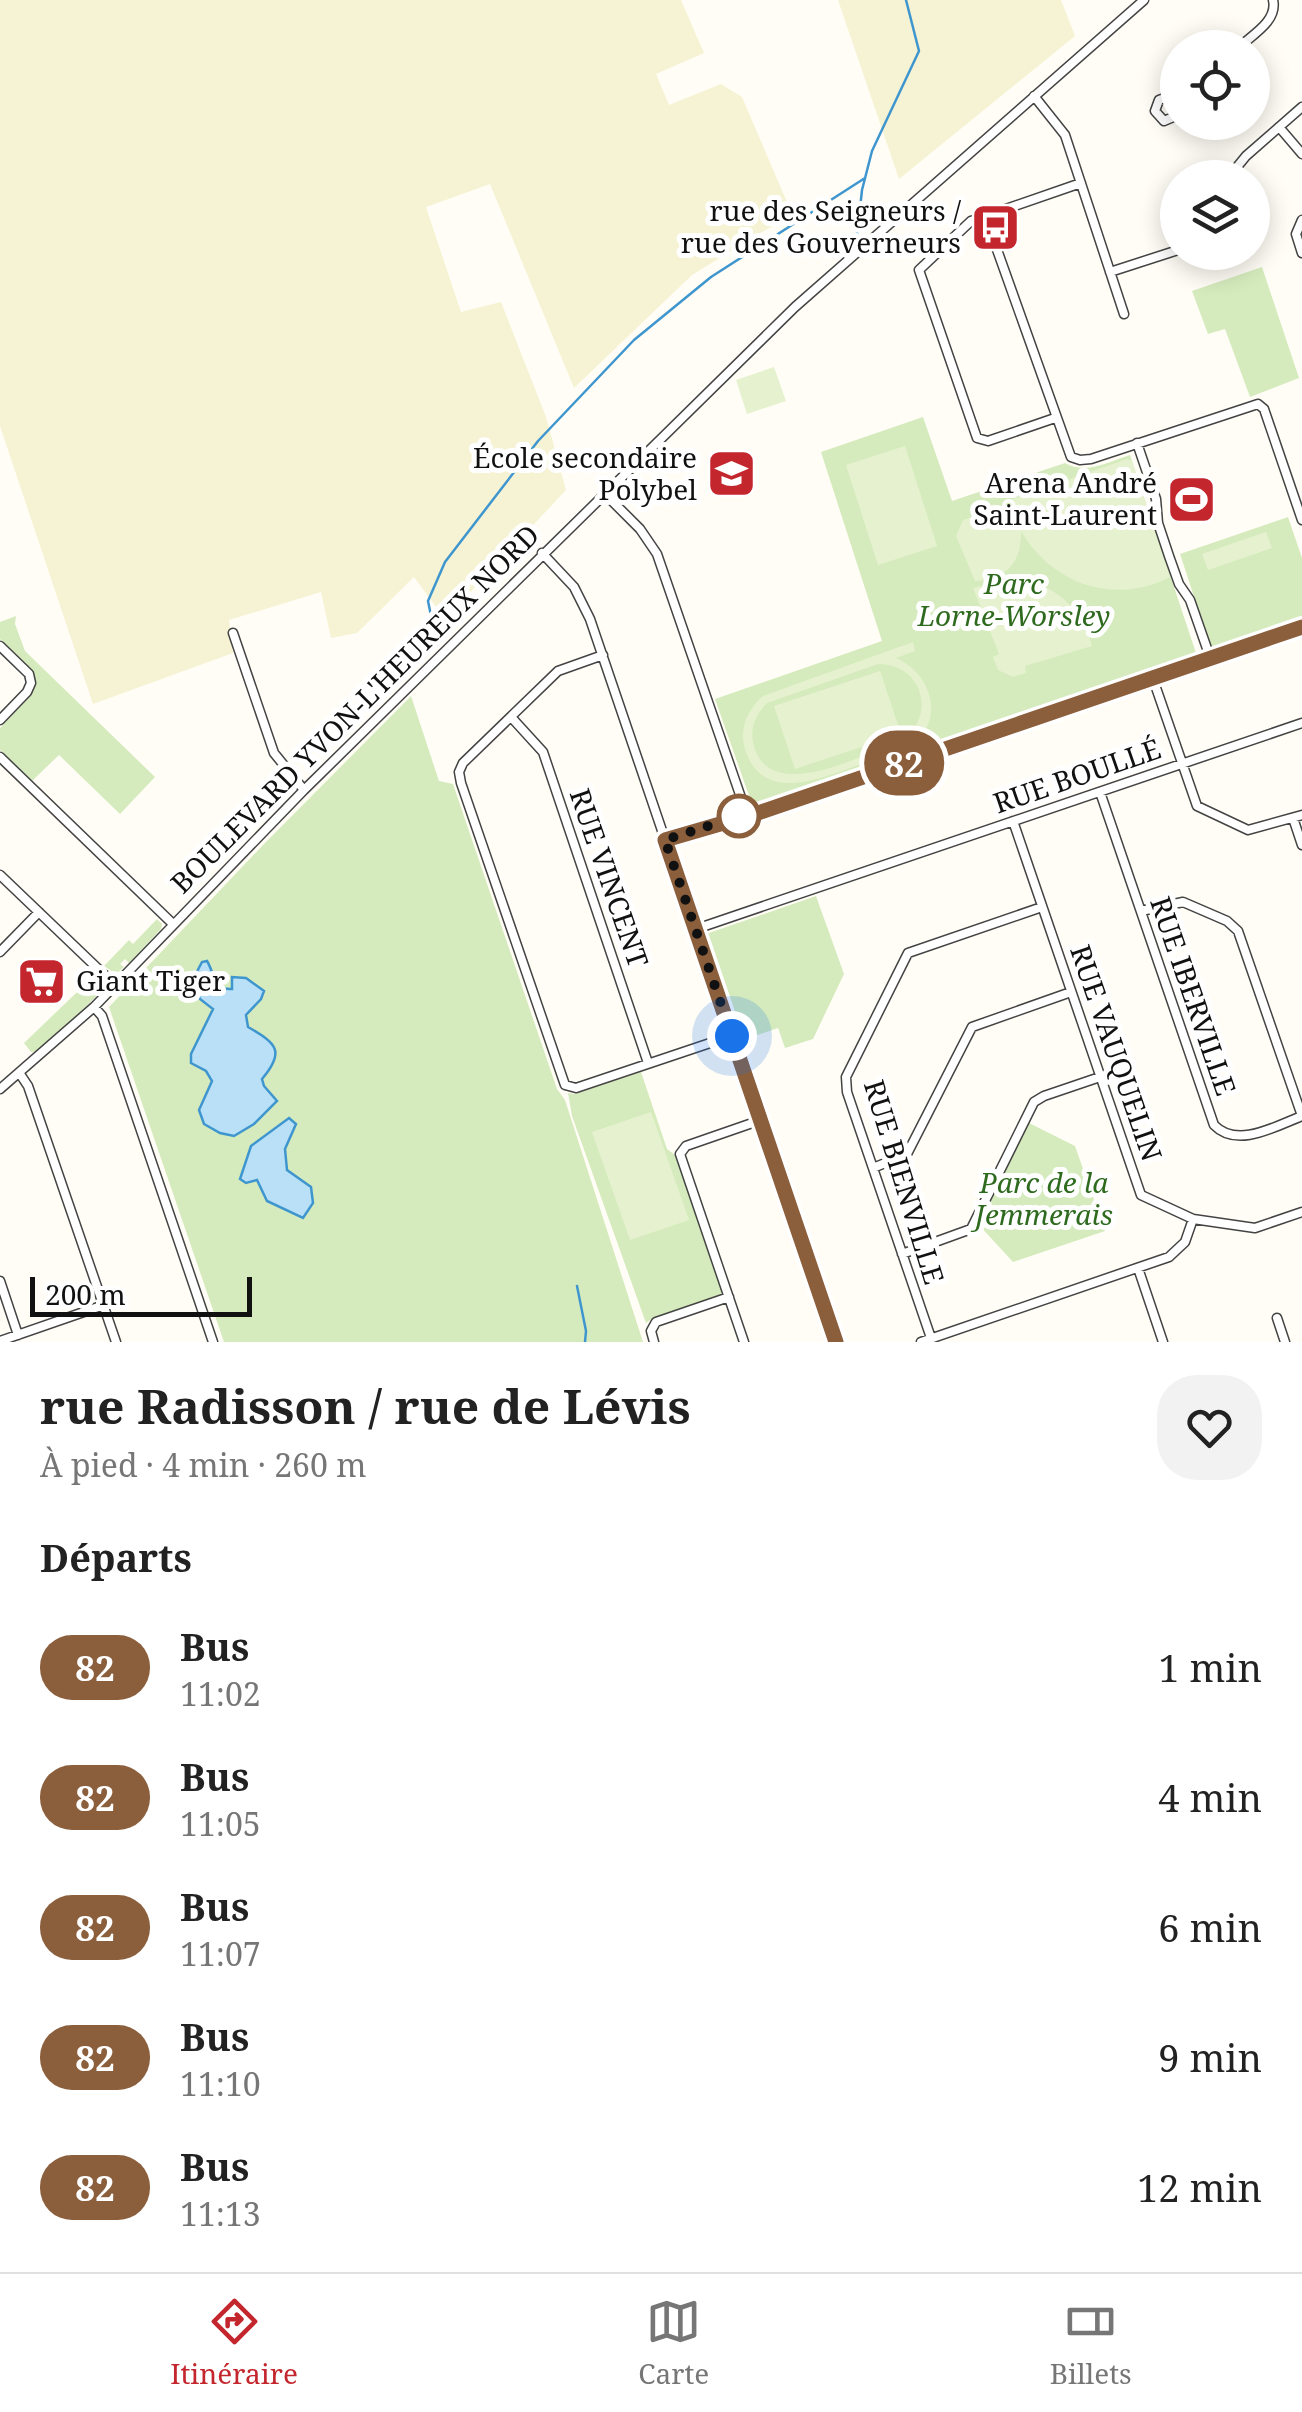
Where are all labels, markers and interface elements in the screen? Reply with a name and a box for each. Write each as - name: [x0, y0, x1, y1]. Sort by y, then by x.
- map controls: [1160, 30, 1270, 270]
- button: locate: [1160, 30, 1270, 140]
- button: layers: [1160, 160, 1270, 270]
- place label: rue des Seigneurs / rue des Gouverneurs: [681, 191, 962, 261]
- bus stop icon: rue des Seigneurs / rue des Gouverneurs: [970, 201, 1022, 253]
- place label: École secondaire Polybel: [473, 438, 697, 508]
- school or university icon: École secondaire Polybel: [706, 448, 758, 500]
- place label: Arena André Saint-Laurent: [973, 463, 1157, 533]
- sports icon: Arena André Saint-Laurent: [1166, 473, 1218, 525]
- street label: BOULEVARD YVON-L'HEUREUX NORD: [162, 516, 547, 901]
- park label: Parc Lorne-Worsley: [917, 564, 1110, 634]
- street label: RUE BOULLÉ: [988, 729, 1165, 821]
- line badge: 82: [859, 730, 949, 796]
- text: 82: [884, 740, 924, 787]
- street label: RUE VINCENT: [562, 783, 658, 972]
- unlabelled marker: [718, 795, 760, 837]
- street label: RUE IBERVILLE: [1142, 891, 1246, 1100]
- street label: RUE VAUQUELIN: [1062, 940, 1172, 1166]
- supermarket icon: Giant Tiger: [15, 955, 67, 1007]
- place label: Giant Tiger: [76, 961, 225, 999]
- your location: [707, 1011, 757, 1061]
- street label: RUE BIENVILLE: [856, 1075, 954, 1289]
- park label: Parc de la Jemmerais: [970, 1163, 1113, 1233]
- scale bar: [30, 1272, 252, 1316]
- text: 200 m: [45, 1275, 126, 1313]
- text: rue Radisson / rue de Lévis: [40, 1373, 691, 1438]
- button: heart: [1157, 1375, 1262, 1480]
- text: À pied · 4 min · 260 m: [40, 1443, 366, 1486]
- text: Départs: [40, 1531, 192, 1583]
- text: Bus: [180, 1620, 249, 1672]
- text: 1 min: [1158, 1641, 1262, 1693]
- text: 82: [75, 1644, 115, 1691]
- text: 11:02: [180, 1672, 261, 1715]
- text: Bus: [180, 1750, 249, 1802]
- text: 4 min: [1158, 1771, 1262, 1823]
- text: 82: [75, 1774, 115, 1821]
- text: 11:05: [180, 1802, 261, 1845]
- text: Bus: [180, 1880, 249, 1932]
- text: 6 min: [1158, 1901, 1262, 1953]
- text: 82: [75, 1904, 115, 1951]
- text: 11:07: [180, 1932, 261, 1975]
- text: Bus: [180, 2010, 249, 2062]
- text: 9 min: [1158, 2031, 1262, 2083]
- text: 82: [75, 2034, 115, 2081]
- text: 11:10: [180, 2062, 261, 2105]
- text: Bus: [180, 2140, 249, 2192]
- text: 12 min: [1137, 2161, 1262, 2213]
- text: 82: [75, 2164, 115, 2211]
- text: 11:13: [180, 2192, 261, 2235]
- tab: Itinéraire: [170, 2294, 298, 2392]
- tab: Carte: [638, 2294, 709, 2392]
- tab: Billets: [1050, 2294, 1132, 2392]

